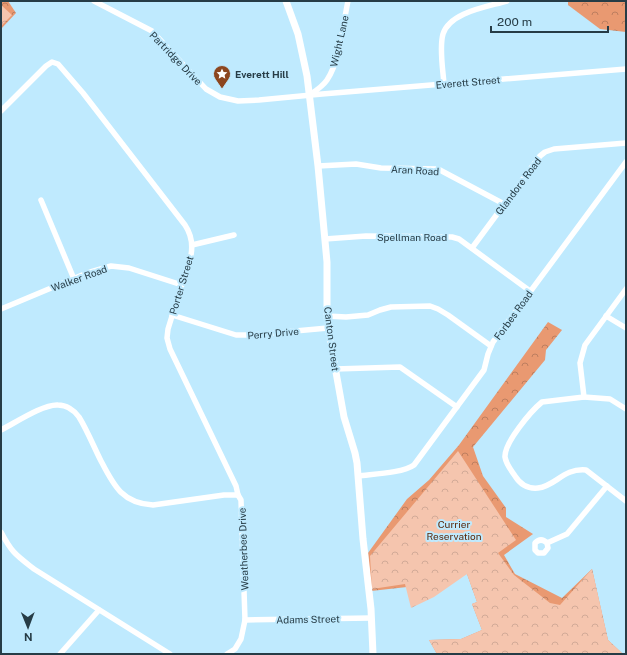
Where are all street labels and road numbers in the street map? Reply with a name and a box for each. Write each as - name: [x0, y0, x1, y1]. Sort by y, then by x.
- street label: Wight Lane: [327, 14, 351, 68]
- street label: Partridge Drive: [147, 29, 205, 88]
- street label: Everett Street: [435, 73, 501, 91]
- street label: Glandore Road: [493, 155, 544, 217]
- street label: Aran Road: [391, 163, 439, 177]
- street label: Spellman Road: [377, 231, 447, 243]
- street label: Porter Street: [166, 254, 196, 316]
- street label: Walker Road: [49, 262, 109, 294]
- street label: Forbes Road: [491, 288, 535, 342]
- street label: Canton Street: [322, 306, 342, 372]
- street label: Perry Drive: [247, 325, 300, 341]
- street label: Weatherbee Drive: [236, 507, 250, 591]
- street label: Adams Street: [276, 612, 340, 626]

